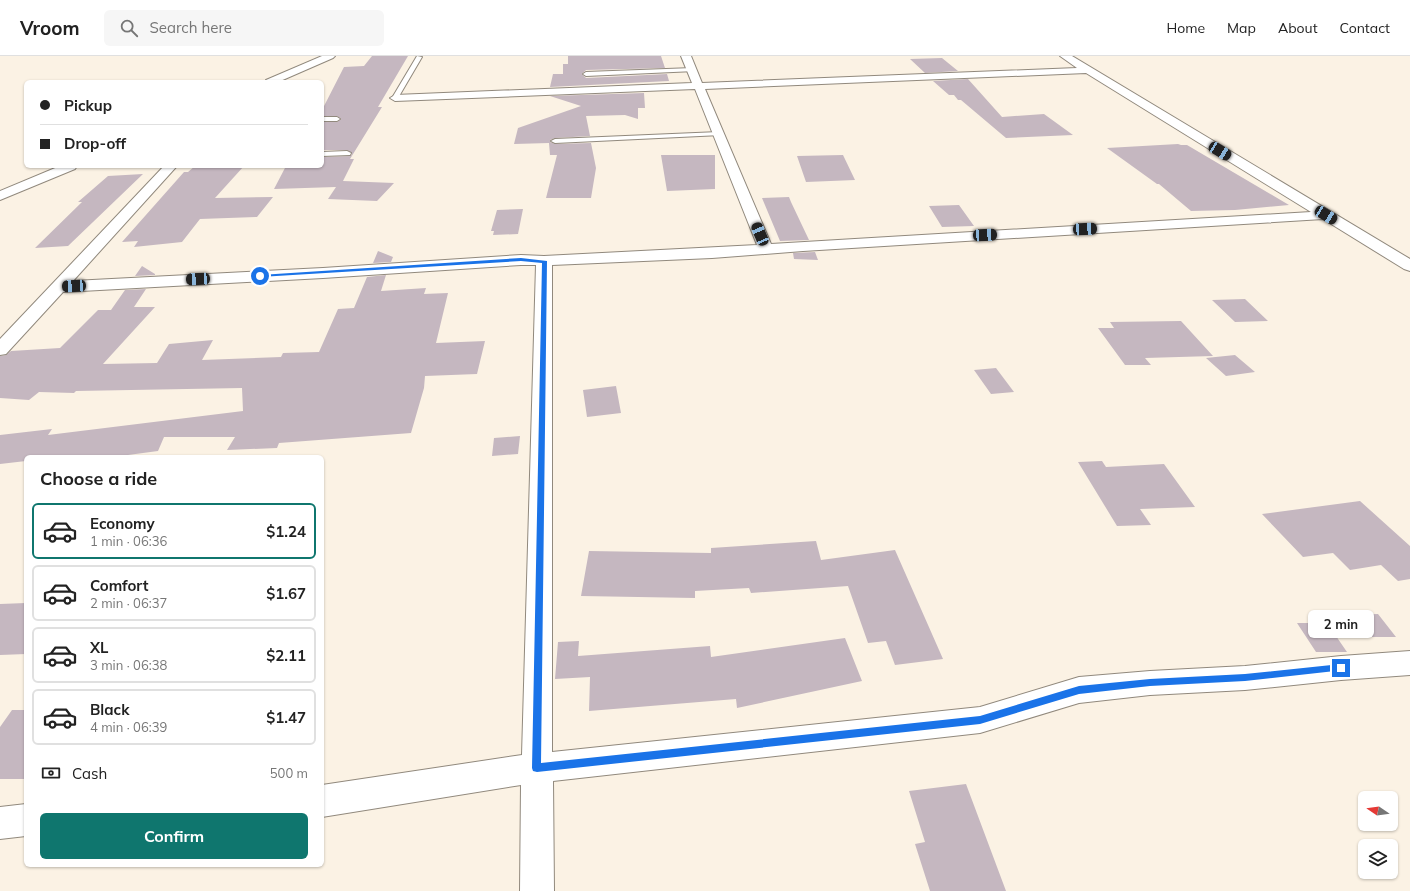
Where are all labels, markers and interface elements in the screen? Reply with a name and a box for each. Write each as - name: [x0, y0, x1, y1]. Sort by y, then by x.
- search box: [104, 10, 384, 46]
- text: Vroom: [20, 16, 80, 40]
- icon: search: [118, 17, 140, 39]
- text: Search here: [150, 18, 232, 37]
- text: Home: [1166, 19, 1205, 37]
- text: Map: [1227, 19, 1256, 37]
- text: About: [1278, 19, 1318, 37]
- text: Contact: [1340, 19, 1390, 37]
- text: Pickup: [64, 96, 112, 115]
- text: Drop-off: [64, 134, 126, 153]
- car: [1207, 140, 1233, 162]
- car: [1313, 204, 1339, 226]
- car: [750, 221, 770, 247]
- car: [1073, 222, 1097, 236]
- car: [973, 228, 997, 242]
- route start: [251, 267, 269, 285]
- car: [186, 272, 210, 286]
- car: [62, 279, 86, 293]
- text: Choose a ride: [40, 467, 157, 490]
- icon: car: [42, 513, 78, 549]
- text: Economy: [90, 514, 155, 533]
- text: $1.24: [266, 522, 306, 541]
- text: 1 min · 06:36: [90, 533, 167, 549]
- icon: car: [42, 575, 78, 611]
- text: Comfort: [90, 576, 148, 595]
- text: $1.67: [266, 584, 306, 603]
- text: 2 min · 06:37: [90, 595, 167, 611]
- callout: 2 min: [1308, 610, 1374, 638]
- text: 2 min: [1324, 616, 1358, 632]
- icon: car: [42, 637, 78, 673]
- text: XL: [90, 638, 108, 657]
- text: $2.11: [266, 646, 306, 665]
- text: 3 min · 06:38: [90, 657, 167, 673]
- route end: [1332, 659, 1350, 677]
- icon: car: [42, 699, 78, 735]
- text: Black: [90, 700, 129, 719]
- text: $1.47: [266, 708, 306, 727]
- text: 4 min · 06:39: [90, 719, 167, 735]
- icon: cash: [40, 762, 62, 784]
- text: Cash: [72, 764, 107, 783]
- text: 500 m: [270, 765, 308, 781]
- north arrow: [1358, 791, 1398, 831]
- map controls: [1358, 791, 1398, 879]
- button: Confirm: [40, 813, 308, 859]
- button: layers: [1358, 839, 1398, 879]

